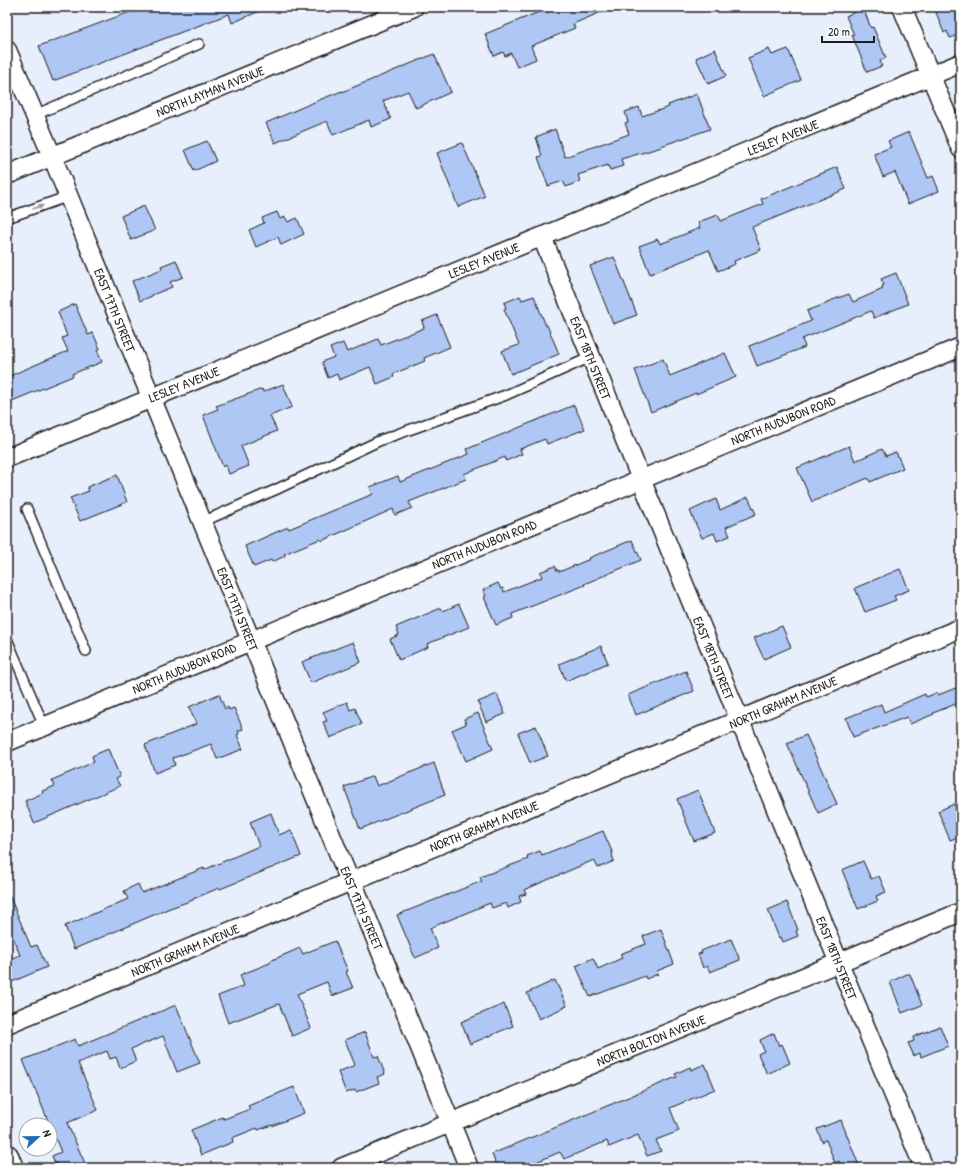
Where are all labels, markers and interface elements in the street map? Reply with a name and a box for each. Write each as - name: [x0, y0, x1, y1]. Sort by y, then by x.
- scale bar: [822, 18, 874, 44]
- text: 20 m: [828, 23, 850, 40]
- street label: NORTH LAYMAN AVENUE: [153, 61, 267, 121]
- street label: LESLEY AVENUE: [745, 114, 821, 159]
- one-way arrow: [32, 204, 44, 210]
- street label: LESLEY AVENUE: [446, 237, 522, 282]
- street label: EAST 17TH STREET: [90, 265, 140, 355]
- street label: EAST 18TH STREET: [566, 314, 616, 403]
- street label: LESLEY AVENUE: [146, 361, 222, 406]
- street label: NORTH AUDUBON ROAD: [728, 390, 839, 449]
- street label: NORTH AUDUBON ROAD: [429, 514, 540, 573]
- street label: EAST 17TH STREET: [213, 564, 263, 654]
- street label: EAST 18TH STREET: [689, 614, 739, 703]
- street label: NORTH AUDUBON ROAD: [129, 638, 240, 698]
- street label: NORTH GRAHAM AVENUE: [726, 671, 840, 733]
- street label: NORTH GRAHAM AVENUE: [427, 796, 541, 856]
- street label: EAST 17TH STREET: [336, 864, 388, 953]
- street label: EAST 18TH STREET: [812, 914, 862, 1003]
- street label: NORTH GRAHAM AVENUE: [128, 919, 242, 981]
- street label: NORTH BOLTON AVENUE: [594, 1010, 709, 1070]
- north arrow: [18, 1117, 58, 1157]
- text: N: [40, 1128, 55, 1139]

